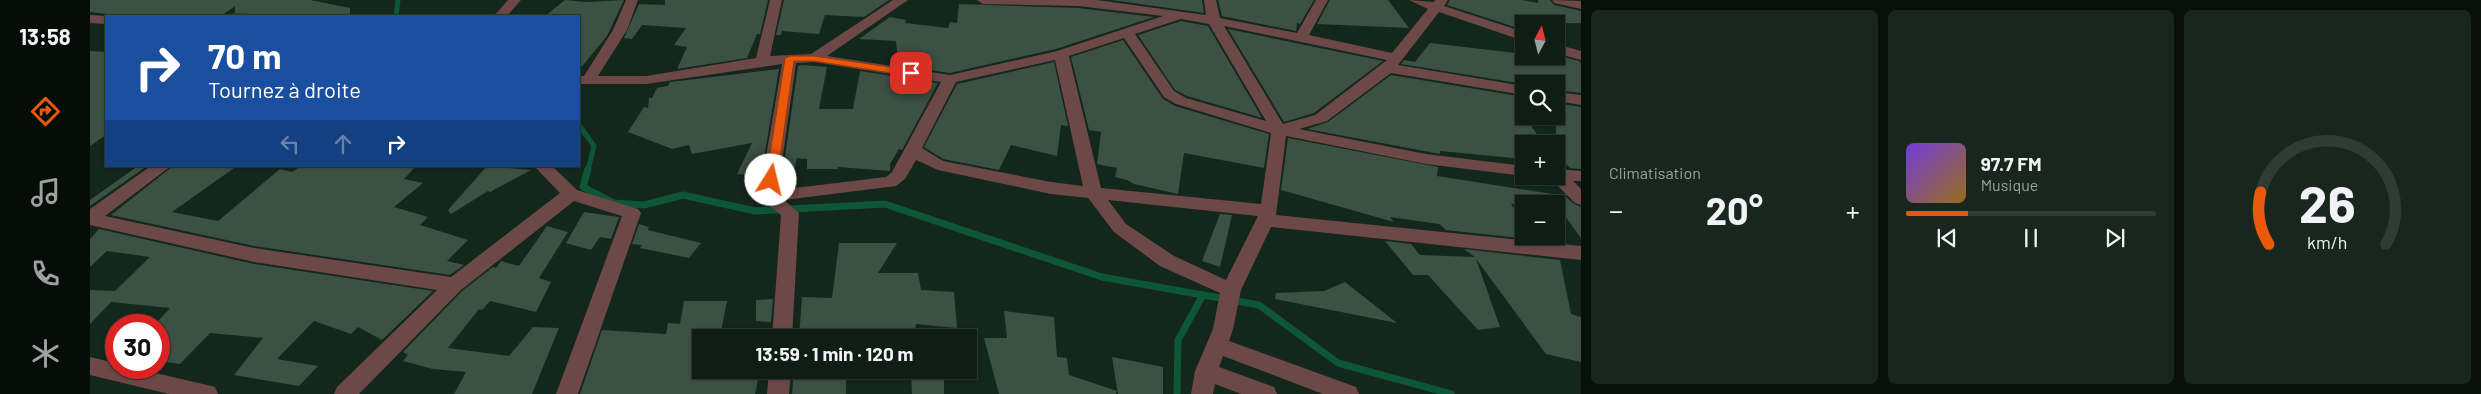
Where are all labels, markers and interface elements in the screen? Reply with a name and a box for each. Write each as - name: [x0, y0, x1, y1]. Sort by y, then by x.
- north arrow: [1515, 15, 1565, 65]
- map controls: [1515, 15, 1565, 245]
- text: 13:58: [19, 23, 71, 49]
- text: 70 m: [208, 34, 282, 76]
- icon: right: [125, 35, 190, 100]
- pin: [890, 52, 932, 94]
- icon: arrive: [897, 59, 925, 87]
- button: search: [1515, 75, 1565, 125]
- text: Tournez à droite: [208, 76, 361, 102]
- icon: directions: [28, 94, 63, 129]
- icon: left: [276, 130, 304, 158]
- icon: ahead: [329, 130, 357, 158]
- icon: right: [382, 130, 410, 158]
- button: +: [1515, 135, 1565, 185]
- text: 97.7 FM: [1981, 152, 2042, 175]
- position arrow: [744, 153, 796, 205]
- text: Climatisation: [1609, 163, 1701, 182]
- text: 26: [2299, 171, 2356, 233]
- icon: music: [28, 175, 63, 210]
- text: Musique: [1981, 175, 2038, 194]
- text: 20°: [1706, 187, 1763, 233]
- text: −: [1609, 193, 1623, 227]
- text: +: [1846, 193, 1860, 227]
- button: −: [1515, 195, 1565, 245]
- icon: previous: [1933, 224, 1961, 252]
- icon: pause: [2017, 224, 2045, 252]
- icon: next: [2101, 224, 2129, 252]
- text: km/h: [2307, 231, 2348, 253]
- icon: phone: [28, 256, 63, 291]
- speed limit sign: 30: [105, 314, 170, 379]
- icon: climate: [28, 336, 63, 371]
- text: 13:59 · 1 min · 120 m: [756, 342, 913, 365]

